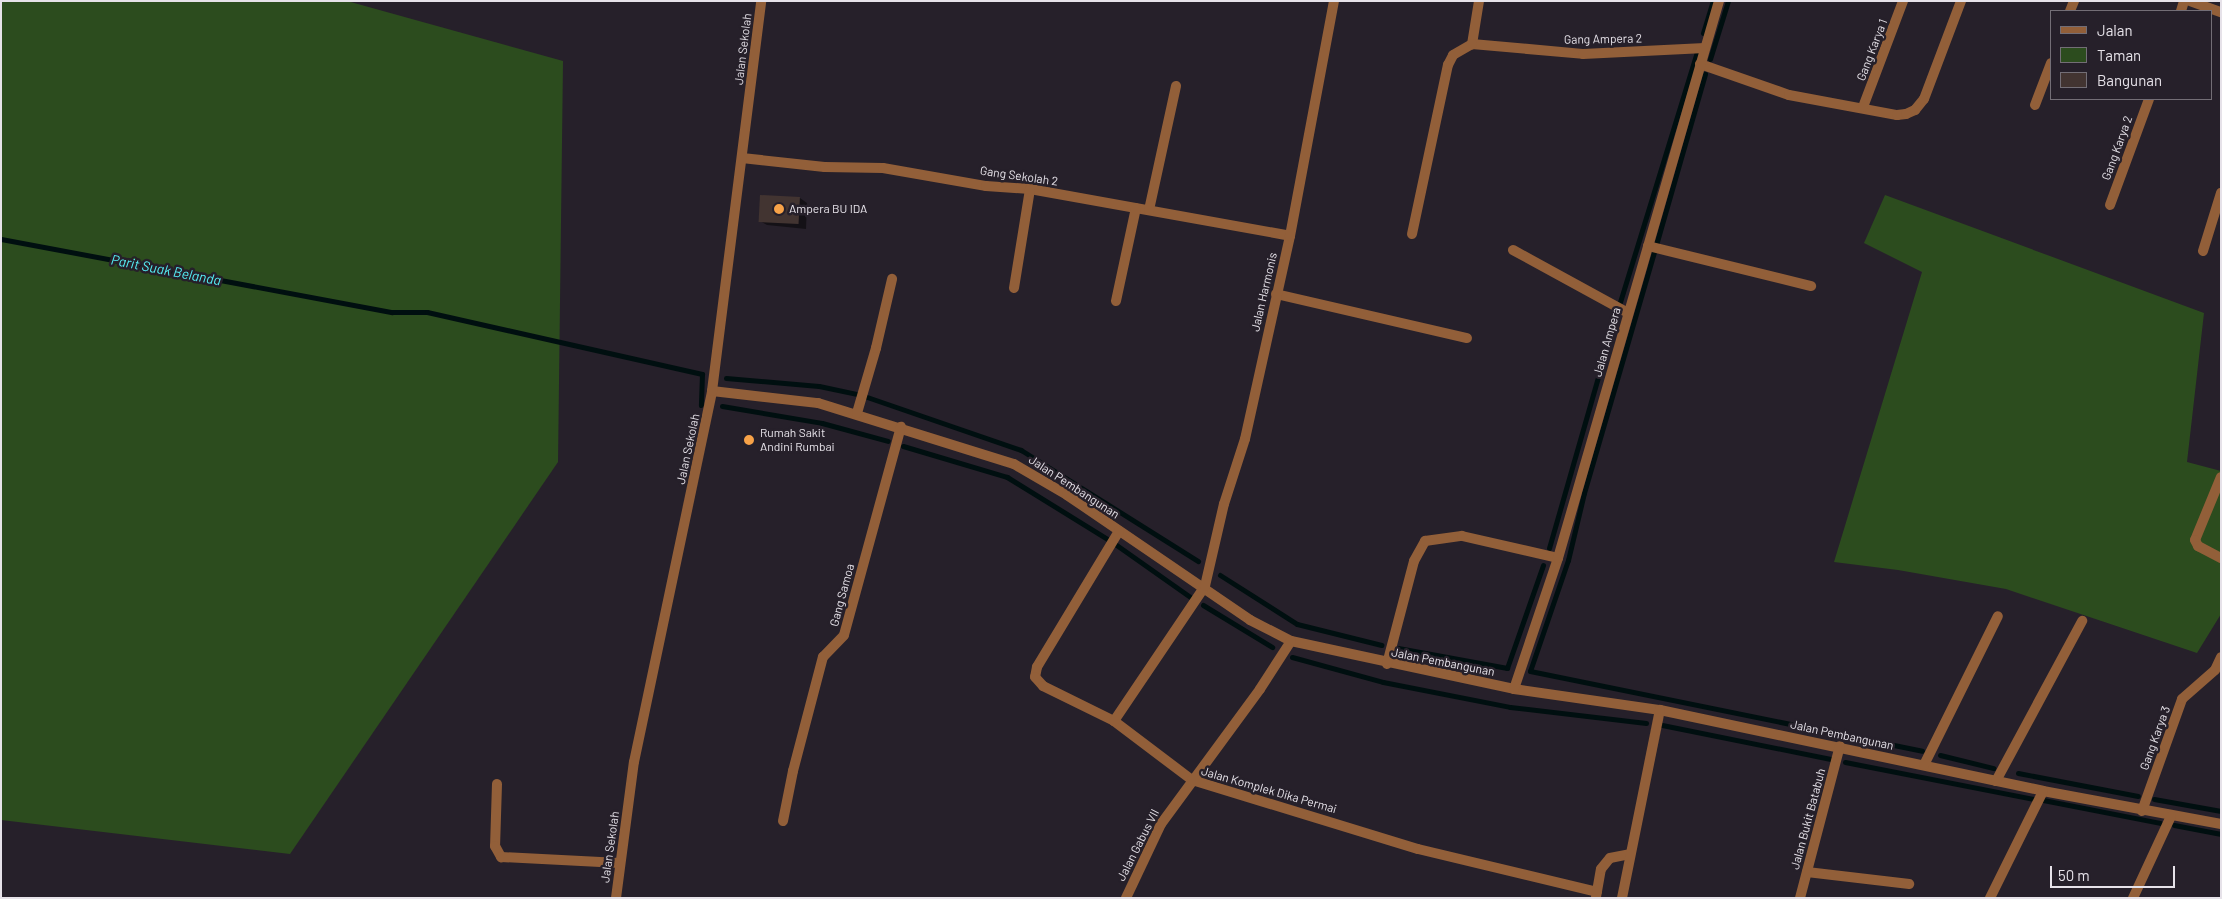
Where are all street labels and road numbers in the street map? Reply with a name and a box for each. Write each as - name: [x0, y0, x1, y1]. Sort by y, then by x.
- street label: Jalan Sekolah: [731, 12, 755, 86]
- street label: Gang Karya 1: [1854, 17, 1890, 83]
- street label: Gang Ampera 2: [1564, 31, 1642, 47]
- street label: Gang Karya 2: [2099, 114, 2135, 182]
- street label: Gang Sekolah 2: [979, 163, 1059, 189]
- street label: Jalan Harmonis: [1248, 251, 1280, 333]
- street label: Jalan Ampera: [1590, 306, 1624, 378]
- street label: Jalan Sekolah: [673, 412, 703, 486]
- street label: Jalan Pembangunan: [1026, 452, 1122, 522]
- street label: Gang Samoa: [827, 562, 857, 628]
- street label: Jalan Pembangunan: [1390, 645, 1496, 679]
- street label: Gang Karya 3: [2137, 704, 2173, 772]
- street label: Jalan Pembangunan: [1789, 717, 1895, 753]
- street label: Jalan Komplek Dika Permai: [1200, 764, 1338, 816]
- street label: Jalan Bukit Batabuh: [1788, 767, 1828, 871]
- street label: Jalan Gabus VII: [1114, 807, 1162, 883]
- street label: Jalan Sekolah: [598, 810, 622, 884]

